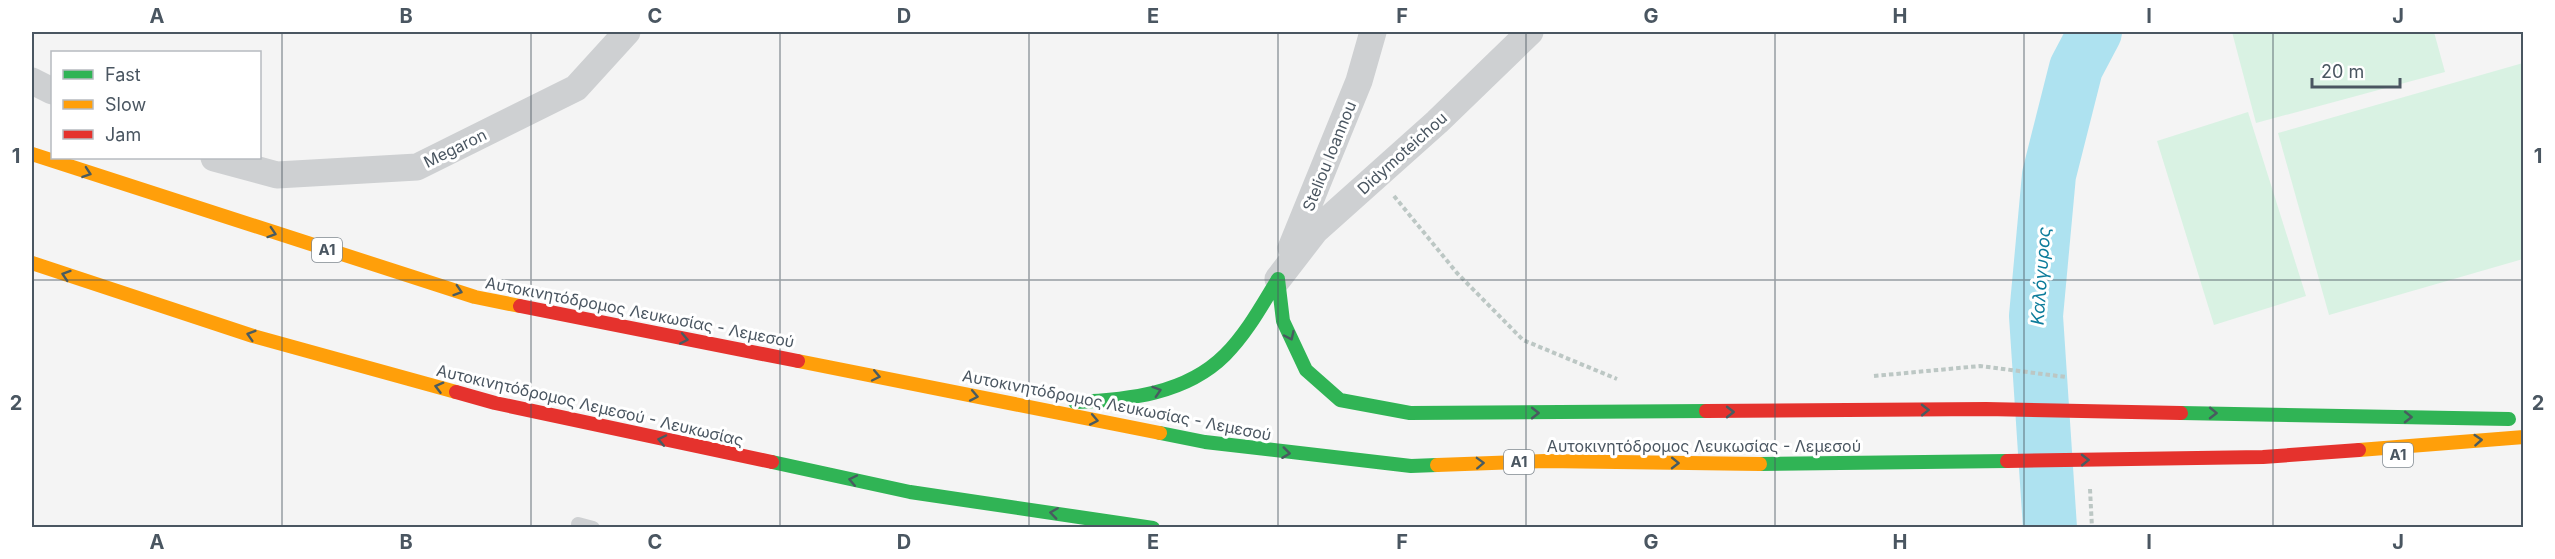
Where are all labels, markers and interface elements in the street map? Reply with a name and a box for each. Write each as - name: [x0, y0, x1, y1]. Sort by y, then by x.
- text: A: [150, 4, 165, 28]
- text: B: [399, 4, 413, 28]
- text: C: [648, 4, 662, 28]
- text: D: [897, 4, 911, 28]
- text: E: [1147, 4, 1159, 28]
- text: F: [1396, 4, 1408, 28]
- text: G: [1643, 4, 1659, 28]
- text: H: [1893, 4, 1907, 28]
- text: I: [2146, 4, 2152, 28]
- text: J: [2392, 4, 2404, 28]
- legend: [51, 51, 261, 159]
- scale bar: [2312, 51, 2400, 89]
- text: 20 m: [2321, 61, 2364, 82]
- text: Fast: [105, 64, 141, 85]
- text: Slow: [105, 94, 146, 115]
- street label: Steliou Ioannou: [1298, 98, 1360, 214]
- street label: Didymoteichou: [1353, 107, 1451, 199]
- text: Jam: [105, 124, 141, 145]
- street label: Megaron: [420, 124, 490, 172]
- text: 1: [12, 144, 20, 168]
- text: 1: [2534, 144, 2542, 168]
- one-way arrow: [81, 165, 92, 178]
- one-way arrow: [266, 226, 277, 238]
- water label: Καλόγυρος: [2027, 226, 2054, 326]
- road number: A1: [312, 238, 342, 262]
- one-way arrow: [61, 269, 72, 282]
- street label: Αυτοκινητόδρομος Λευκωσίας - Λεμεσού: [484, 272, 796, 352]
- one-way arrow: [452, 284, 463, 297]
- one-way arrow: [246, 330, 257, 342]
- one-way arrow: [1283, 330, 1295, 341]
- one-way arrow: [679, 332, 689, 345]
- street label: Αυτοκινητόδρομος Λεμεσού - Λευκωσίας: [435, 360, 745, 450]
- street label: Αυτοκινητόδρομος Λευκωσίας - Λεμεσού: [961, 365, 1273, 445]
- one-way arrow: [871, 368, 881, 381]
- one-way arrow: [434, 382, 444, 395]
- one-way arrow: [1151, 386, 1162, 398]
- one-way arrow: [968, 389, 978, 402]
- text: 2: [10, 391, 22, 415]
- text: 2: [2532, 391, 2544, 415]
- one-way arrow: [1920, 404, 1929, 416]
- one-way arrow: [1725, 406, 1734, 418]
- one-way arrow: [1530, 407, 1539, 419]
- one-way arrow: [2209, 407, 2218, 420]
- one-way arrow: [2404, 411, 2413, 423]
- one-way arrow: [1088, 413, 1098, 426]
- one-way arrow: [658, 434, 668, 447]
- one-way arrow: [2474, 434, 2483, 447]
- street label: Αυτοκινητόδρομος Λευκωσίας - Λεμεσού: [1547, 436, 1861, 456]
- road number: A1: [2383, 443, 2413, 467]
- one-way arrow: [1281, 446, 1290, 458]
- road number: A1: [1504, 450, 1534, 474]
- one-way arrow: [2081, 454, 2090, 467]
- one-way arrow: [1476, 457, 1485, 470]
- one-way arrow: [1671, 457, 1680, 469]
- one-way arrow: [848, 474, 858, 487]
- one-way arrow: [1049, 508, 1058, 520]
- text: A: [150, 530, 165, 554]
- text: B: [399, 530, 413, 554]
- text: C: [648, 530, 662, 554]
- text: D: [897, 530, 911, 554]
- text: E: [1147, 530, 1159, 554]
- text: F: [1396, 530, 1408, 554]
- text: G: [1643, 530, 1659, 554]
- text: H: [1893, 530, 1907, 554]
- text: I: [2146, 530, 2152, 554]
- text: J: [2392, 530, 2404, 554]

